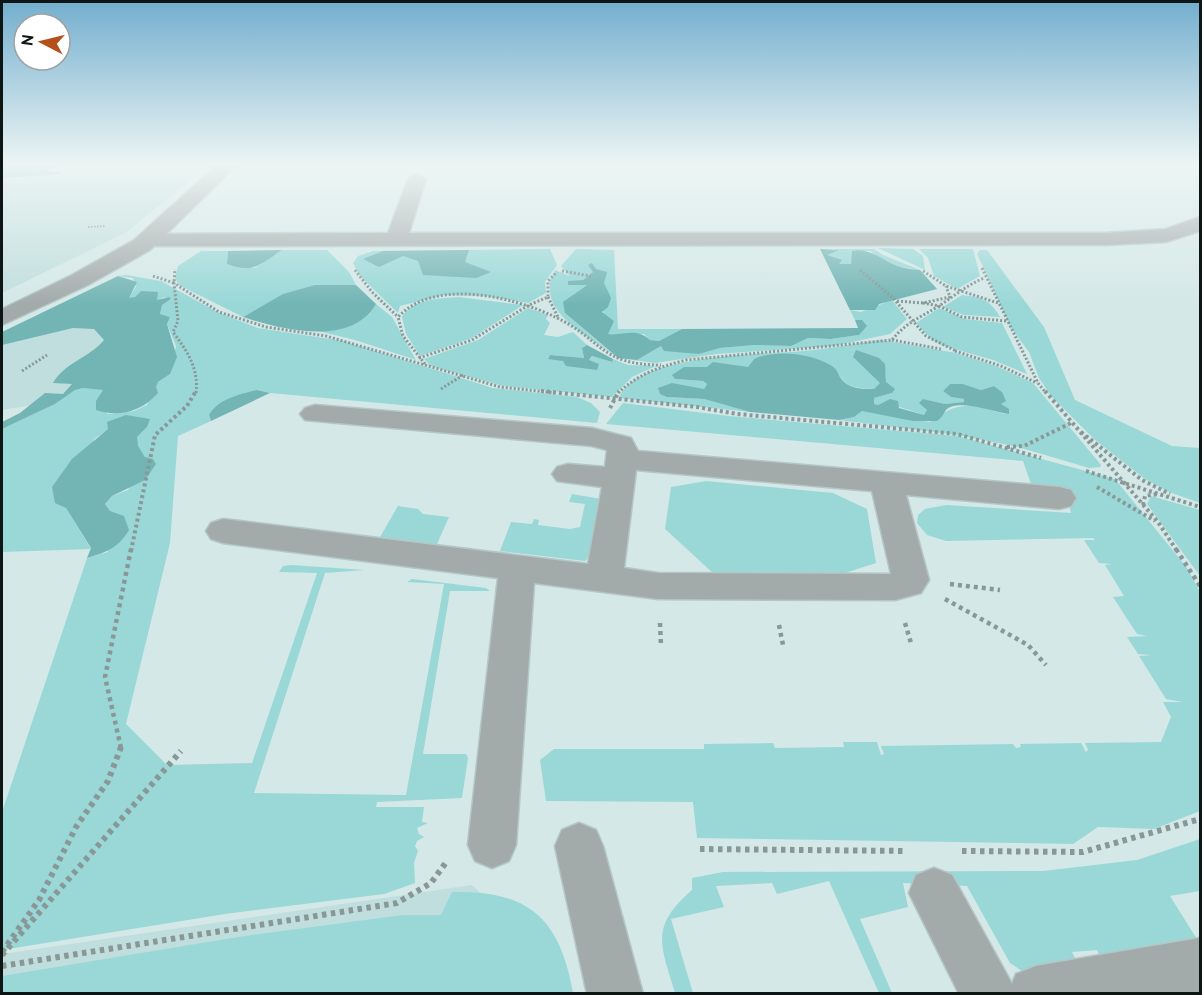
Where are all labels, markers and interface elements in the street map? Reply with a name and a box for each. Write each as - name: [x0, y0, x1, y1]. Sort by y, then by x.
- north arrow: [12, 12, 72, 72]
- text: N: [18, 33, 40, 47]

